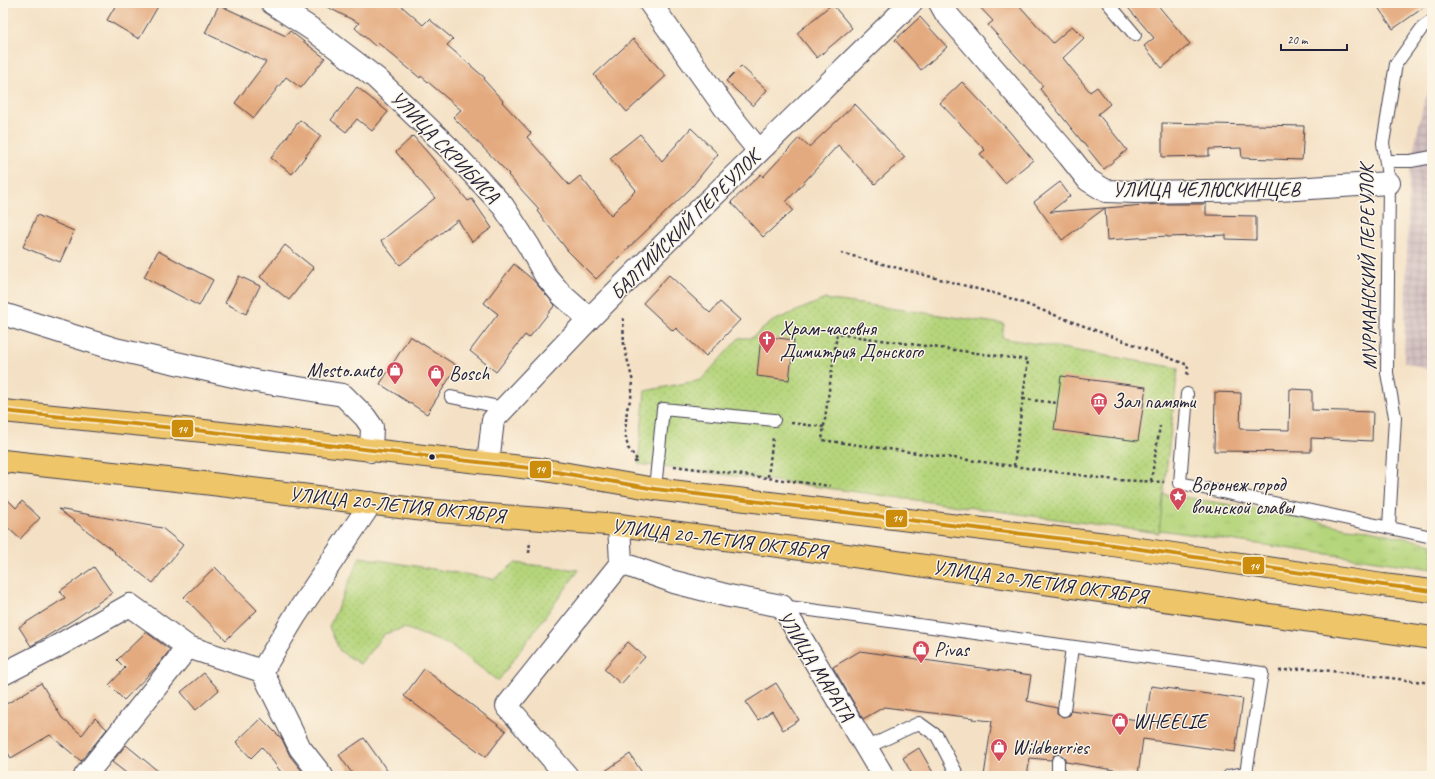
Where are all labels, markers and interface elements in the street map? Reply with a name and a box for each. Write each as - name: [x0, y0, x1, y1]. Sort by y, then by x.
- scale bar: [1281, 26, 1347, 52]
- text: 20 m: [1287, 32, 1309, 48]
- street label: УЛИЦА СКРИБИСА: [385, 86, 506, 209]
- street label: БАЛТИЙСКИЙ ПЕРЕУЛОК: [605, 142, 768, 305]
- street label: МУРМАНСКИЙ ПЕРЕУЛОК: [1354, 160, 1382, 370]
- street label: УЛИЦА ЧЕЛЮСКИНЦЕВ: [1113, 177, 1301, 202]
- place label: Храм-часовня Димитрия Донского: [780, 316, 924, 364]
- church icon: Храм-часовня Димитрия Донского: [757, 329, 777, 354]
- place label: Mesto.auto: [307, 358, 383, 383]
- shop icon: Mesto.auto: [385, 360, 405, 385]
- place label: Bosch: [449, 361, 490, 386]
- shop icon: Bosch: [426, 363, 446, 388]
- place label: Зал памяти: [1112, 389, 1197, 414]
- museum icon: Зал памяти: [1089, 391, 1109, 416]
- line badge: 14: [171, 419, 194, 438]
- text: 14: [177, 422, 189, 436]
- unlabelled marker: [427, 452, 437, 462]
- line badge: 14: [529, 460, 552, 479]
- text: 14: [535, 462, 547, 476]
- place label: Воронеж город воинской славы: [1191, 472, 1295, 520]
- street label: УЛИЦА 20-ЛЕТИЯ ОКТЯБРЯ: [288, 481, 509, 529]
- place icon: Воронеж город воинской славы: [1168, 486, 1188, 511]
- line badge: 14: [885, 509, 908, 528]
- text: 14: [892, 511, 904, 525]
- street label: УЛИЦА 20-ЛЕТИЯ ОКТЯБРЯ: [610, 513, 831, 565]
- street label: УЛИЦА 20-ЛЕТИЯ ОКТЯБРЯ: [931, 555, 1152, 610]
- line badge: 14: [1242, 556, 1265, 575]
- text: 14: [1249, 559, 1261, 573]
- street label: УЛИЦА МАРАТА: [772, 606, 860, 727]
- place label: Pivas: [934, 637, 971, 662]
- shop icon: Pivas: [911, 639, 931, 664]
- place label: WHEELIE: [1133, 709, 1209, 734]
- shop icon: WHEELIE: [1110, 711, 1130, 736]
- place label: Wildberries: [1012, 735, 1091, 760]
- shop icon: Wildberries: [989, 737, 1009, 762]

